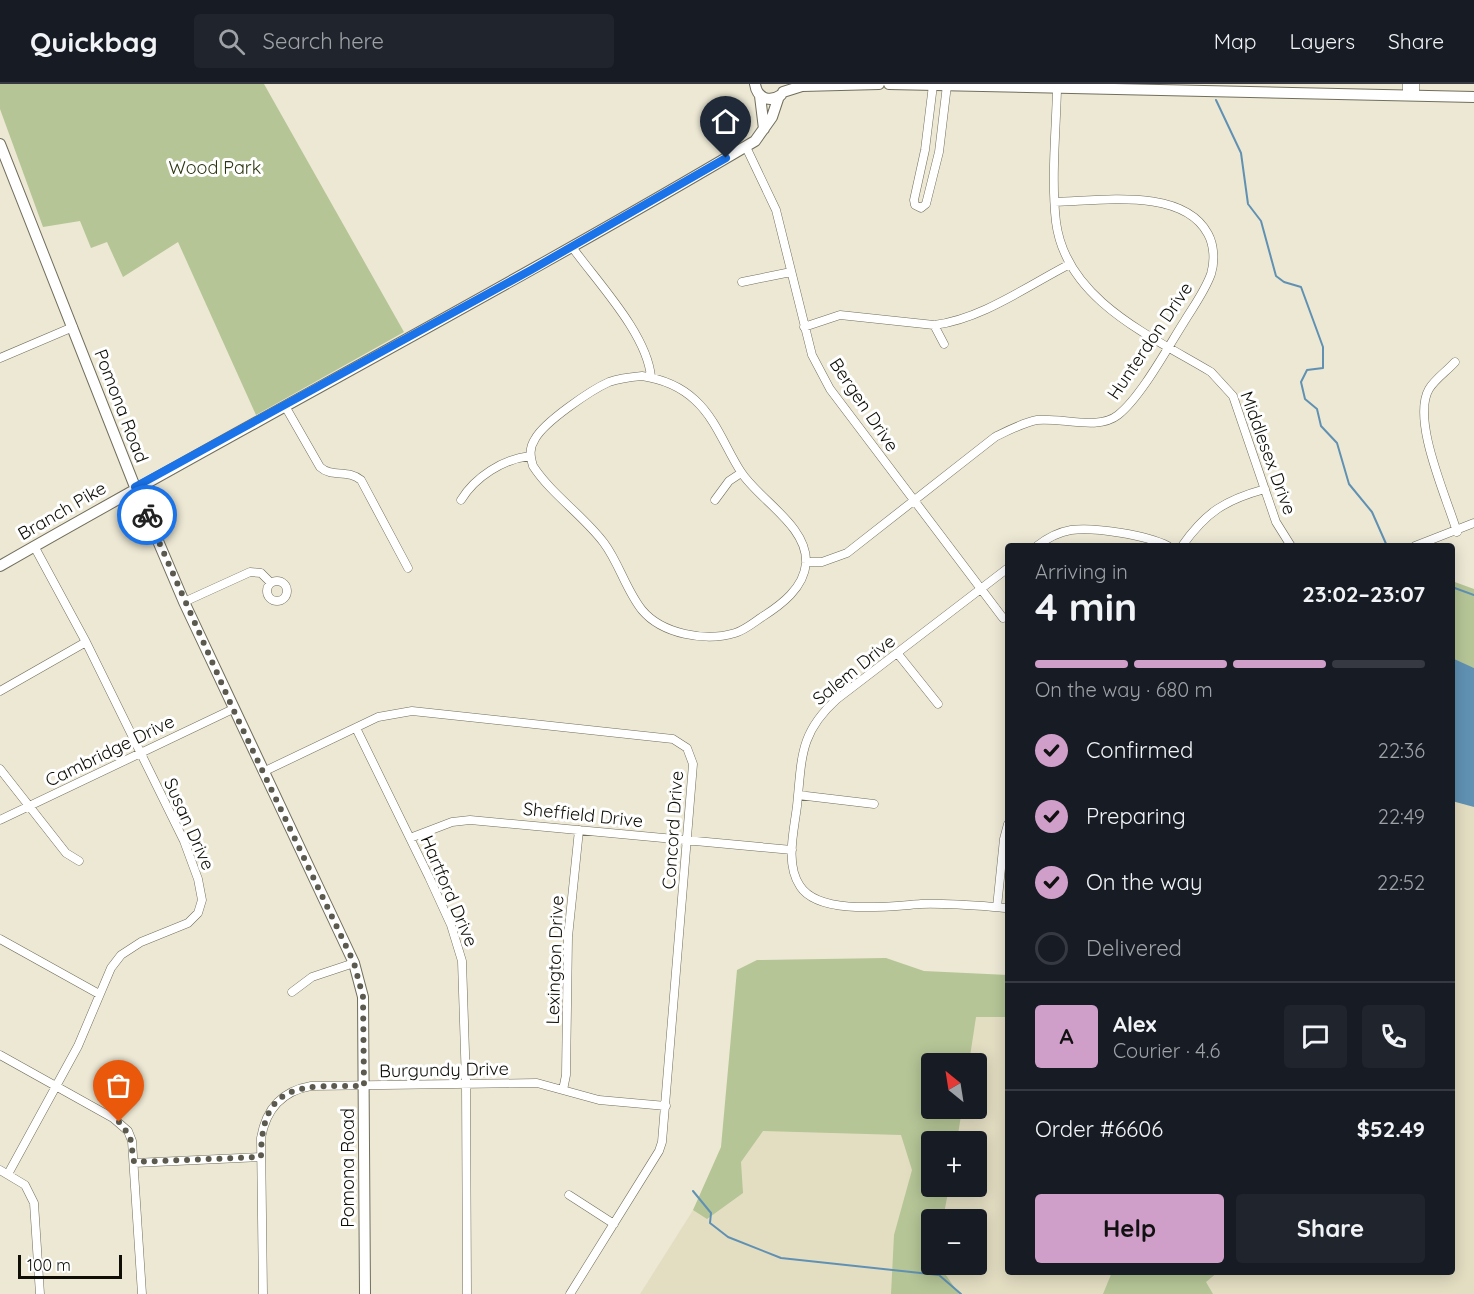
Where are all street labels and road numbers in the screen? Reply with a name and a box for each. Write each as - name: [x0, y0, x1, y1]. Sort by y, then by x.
- street label: Hunterdon Drive: [1102, 278, 1197, 404]
- street label: Pomona Road: [89, 346, 154, 466]
- street label: Bergen Drive: [825, 353, 904, 456]
- street label: Middlesex Drive: [1235, 388, 1302, 518]
- street label: Branch Pike: [13, 476, 110, 545]
- street label: Salem Drive: [808, 629, 900, 710]
- street label: Cambridge Drive: [41, 709, 178, 792]
- street label: Concord Drive: [657, 770, 688, 890]
- street label: Susan Drive: [159, 774, 220, 873]
- street label: Sheffield Drive: [522, 797, 644, 832]
- street label: Hartford Drive: [416, 832, 483, 950]
- street label: Lexington Drive: [541, 895, 568, 1025]
- street label: Burgundy Drive: [379, 1057, 509, 1082]
- street label: Pomona Road: [336, 1108, 359, 1228]

